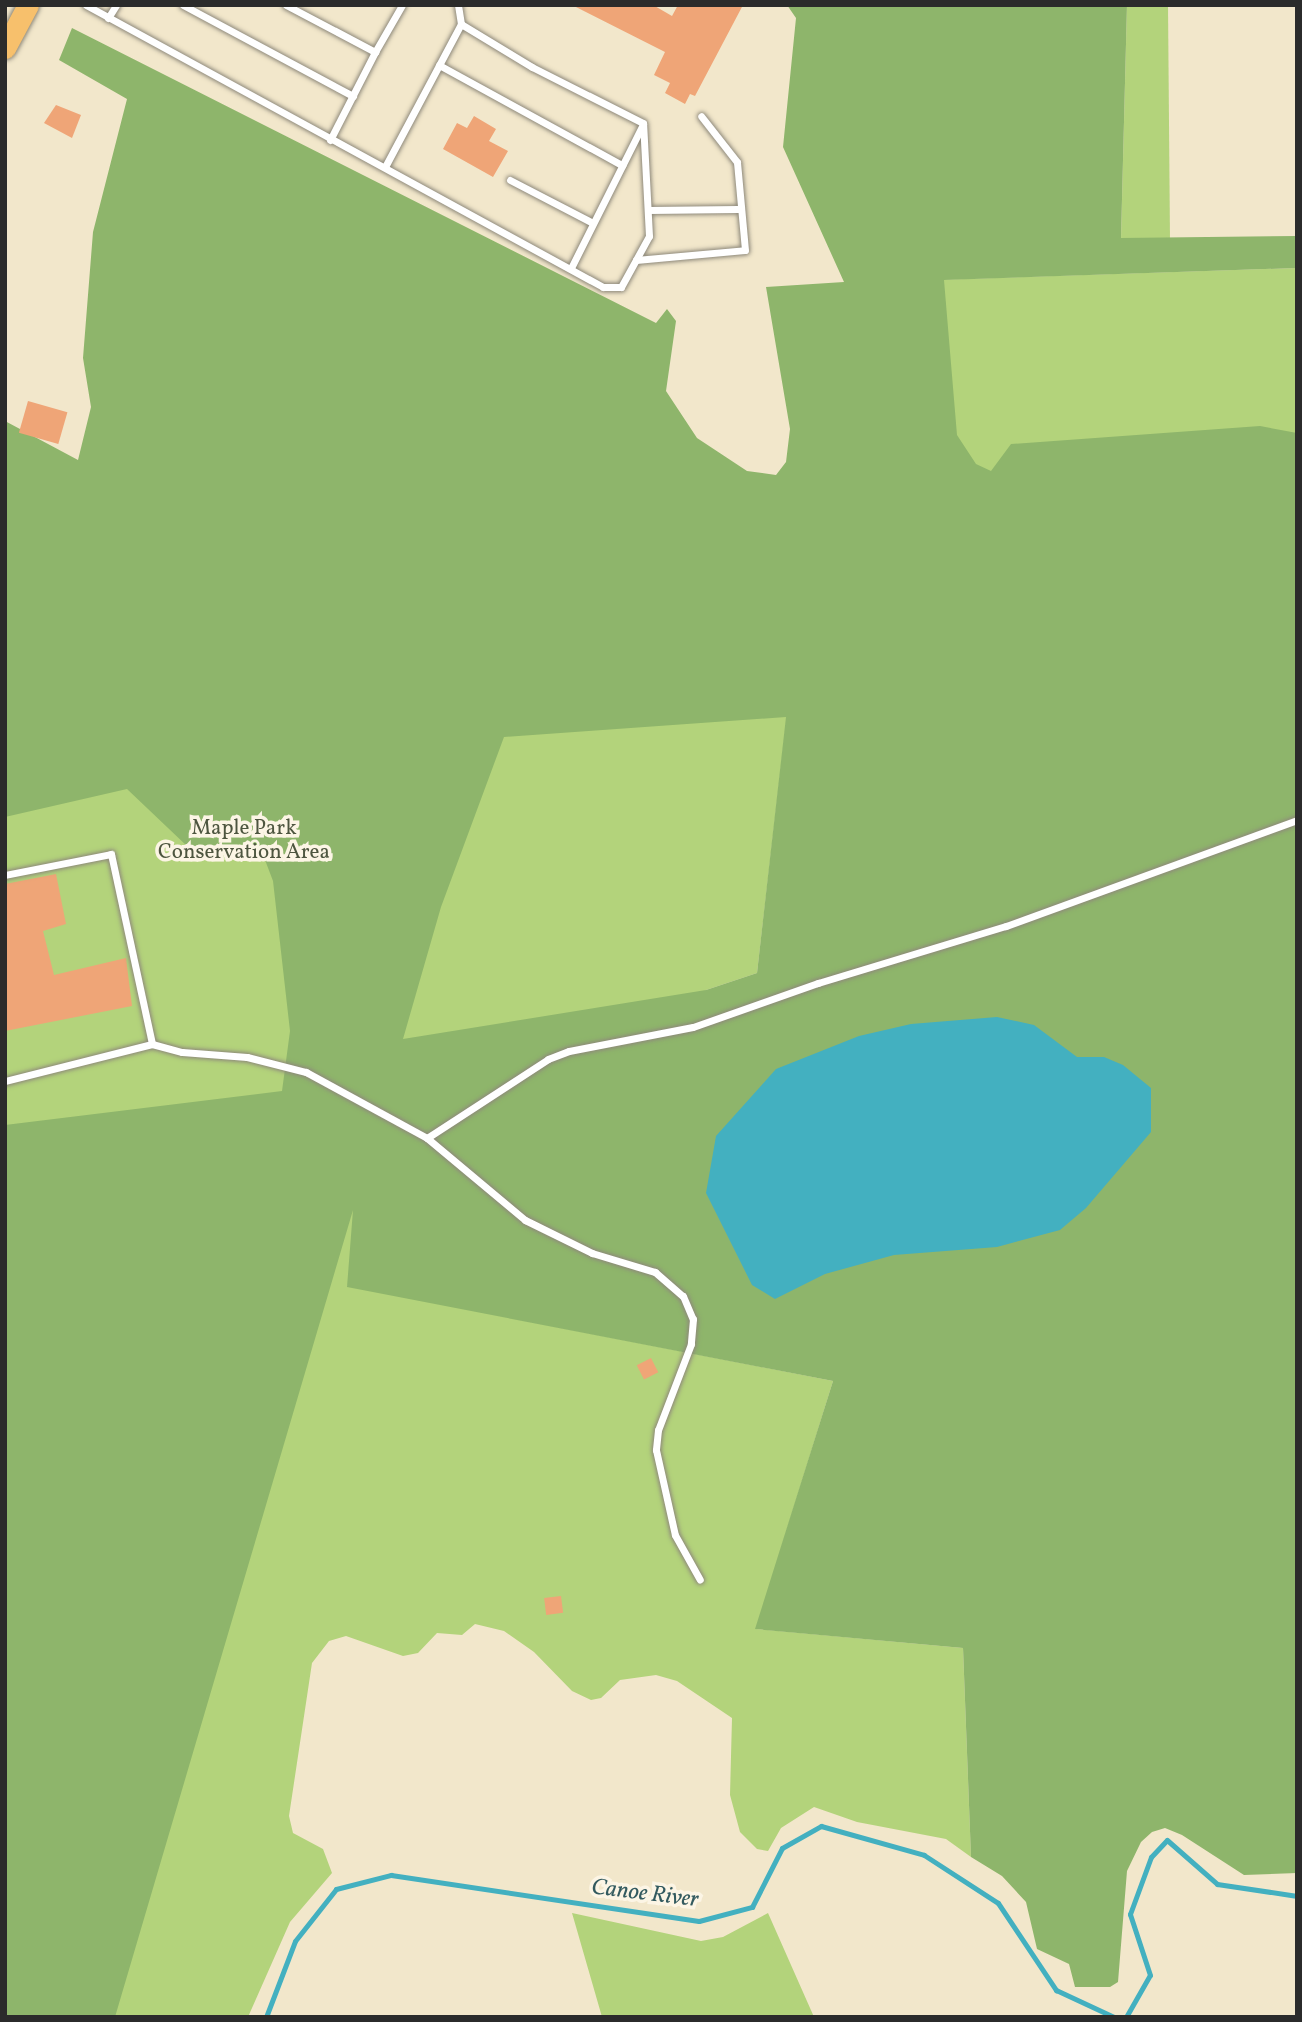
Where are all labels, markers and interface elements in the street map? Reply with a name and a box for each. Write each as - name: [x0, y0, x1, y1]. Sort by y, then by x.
- park label: Maple Park Conservation Area: [158, 816, 330, 866]
- water label: Canoe River: [590, 1874, 700, 1914]

